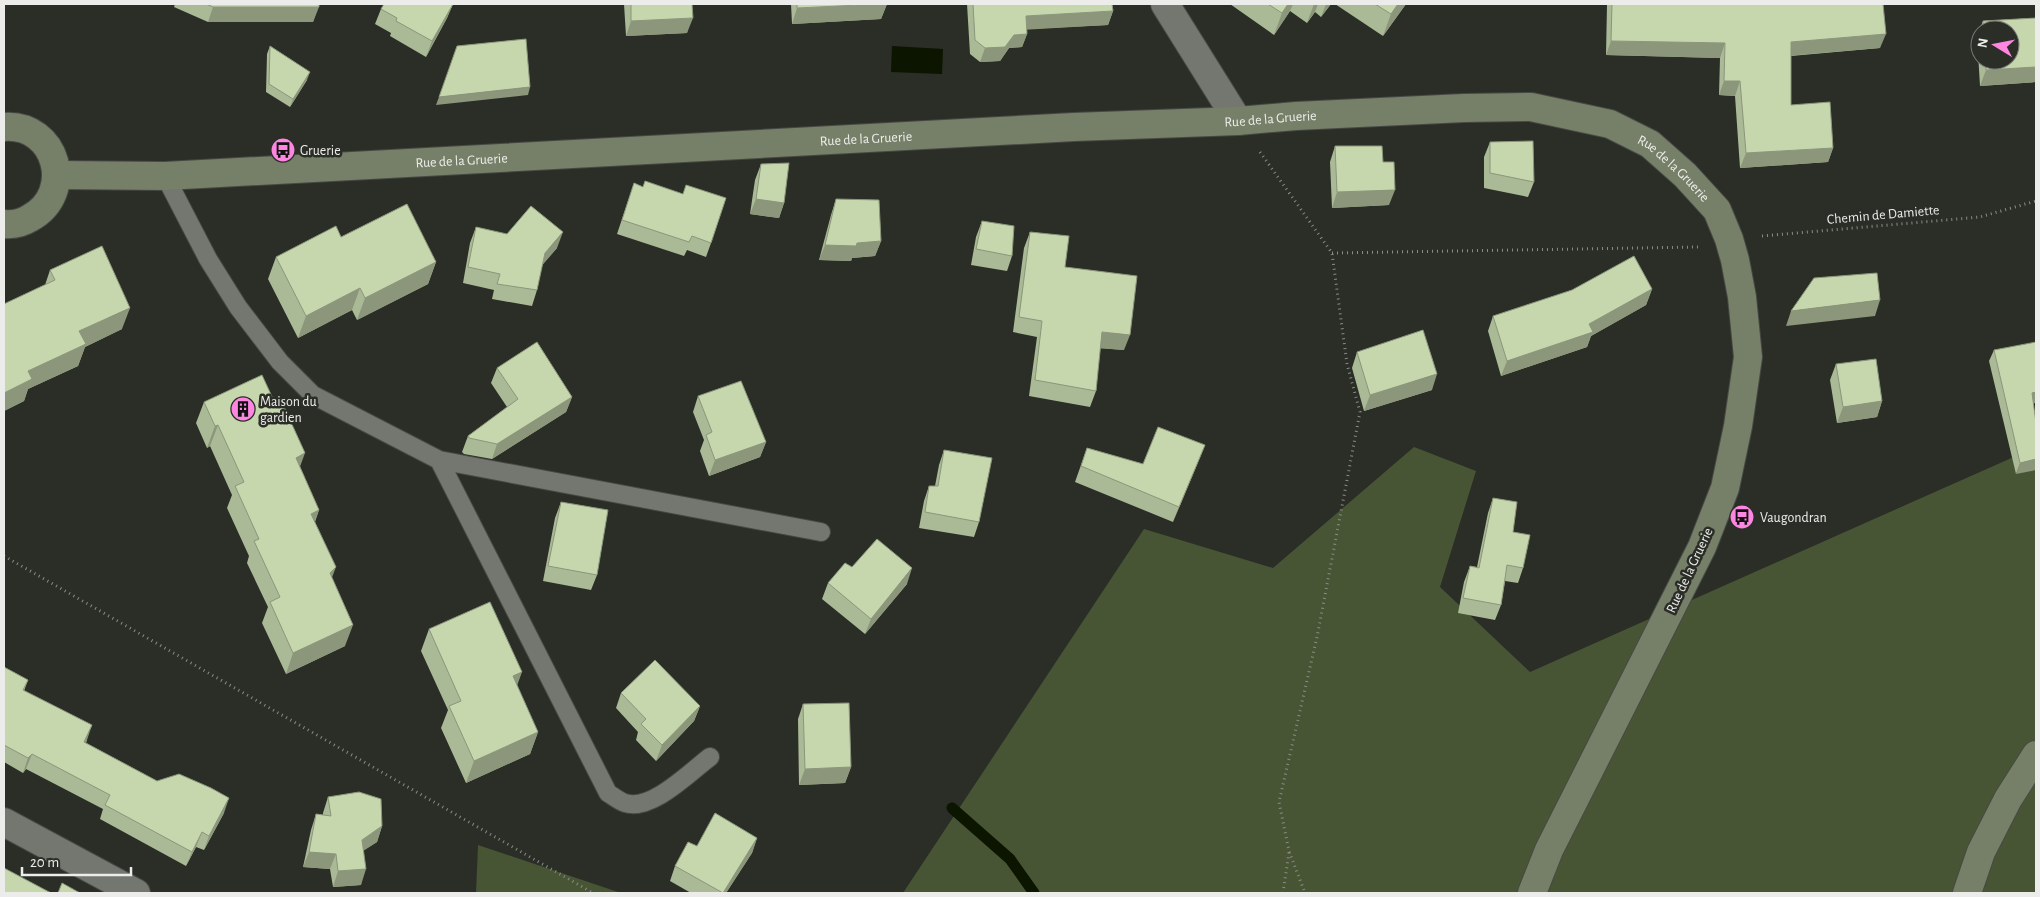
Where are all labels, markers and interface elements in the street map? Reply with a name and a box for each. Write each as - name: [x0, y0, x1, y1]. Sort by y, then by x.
- north arrow: [1970, 20, 2020, 70]
- text: N: [1975, 37, 1991, 49]
- street label: Rue de la Gruerie: [1224, 109, 1317, 129]
- street label: Rue de la Gruerie: [820, 130, 913, 149]
- street label: Rue de la Gruerie: [1635, 133, 1712, 205]
- bus stop icon: Gruerie: [270, 137, 296, 163]
- place label: Gruerie: [300, 144, 341, 158]
- street label: Rue de la Gruerie: [415, 152, 508, 170]
- street label: Chemin de Damiette: [1826, 203, 1940, 227]
- place label: Maison du gardien: [260, 395, 317, 425]
- building icon: Maison du gardien: [230, 396, 256, 422]
- bus stop icon: Vaugondran: [1729, 504, 1755, 530]
- place label: Vaugondran: [1760, 511, 1827, 525]
- street label: Rue de la Gruerie: [1664, 526, 1716, 615]
- scale bar: [22, 844, 131, 876]
- text: 20 m: [30, 855, 59, 870]

